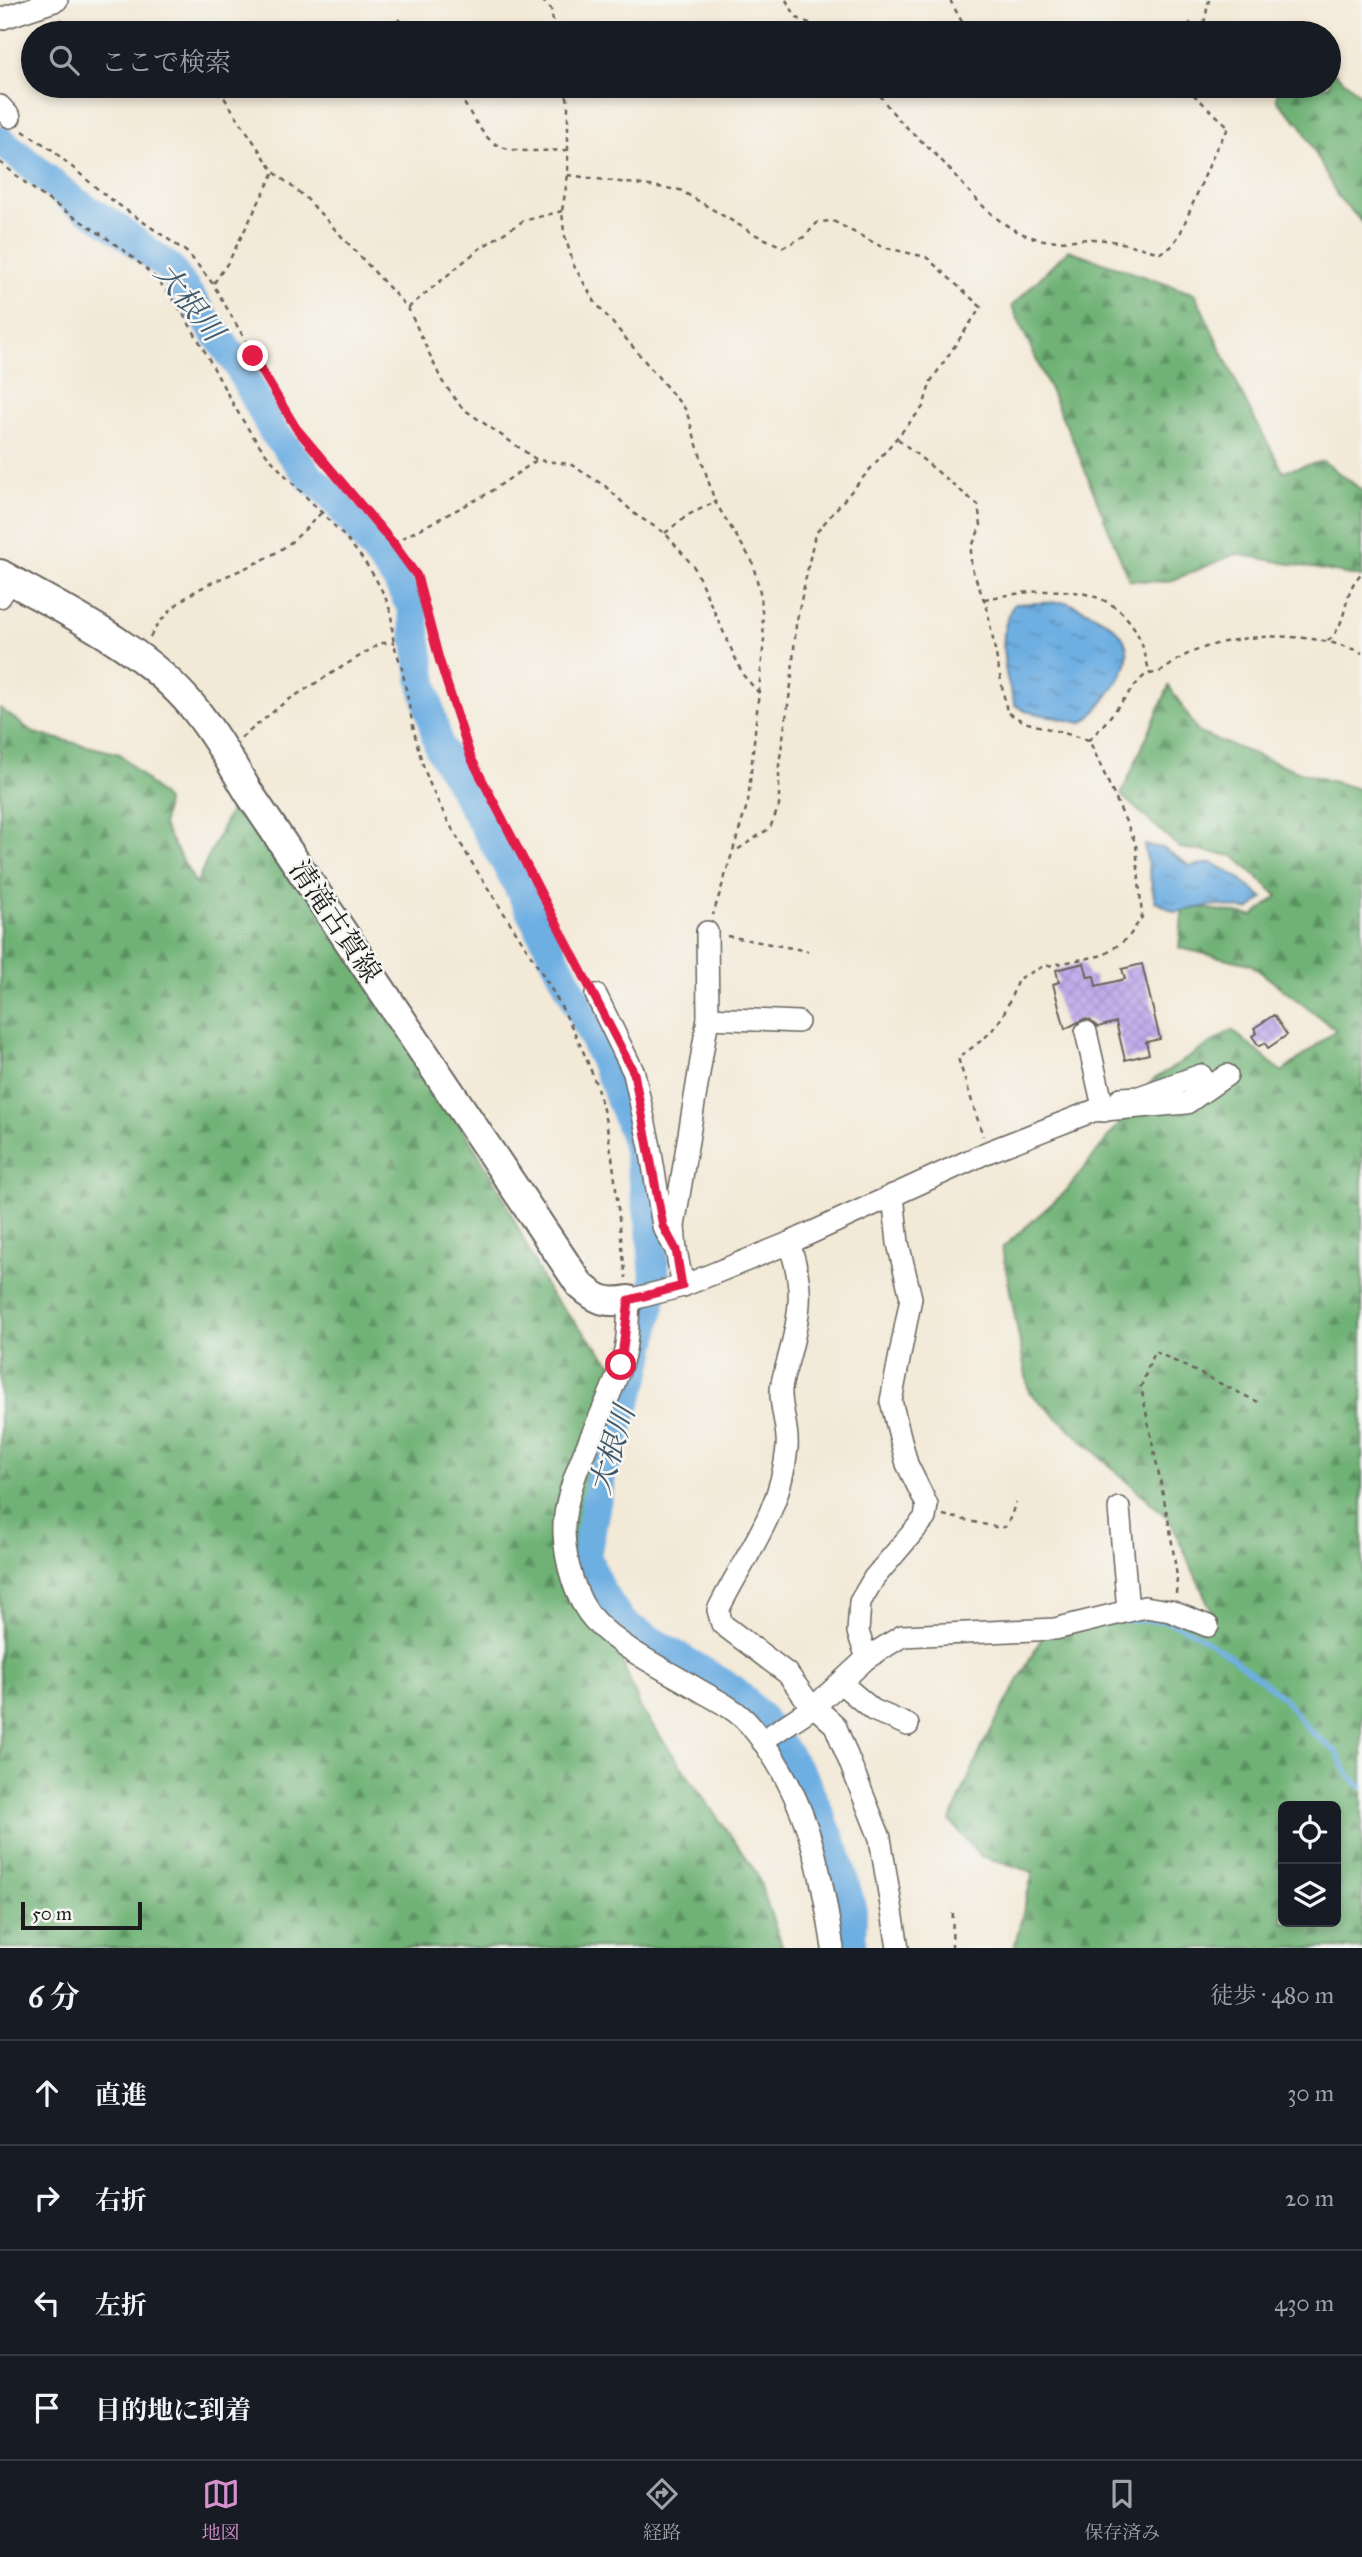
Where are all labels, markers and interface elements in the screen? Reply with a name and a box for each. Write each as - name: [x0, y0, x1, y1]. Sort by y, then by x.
- search box: [21, 21, 1341, 98]
- icon: search: [45, 41, 83, 79]
- text: ここで検索: [101, 46, 231, 78]
- water label: 大根川: [147, 256, 233, 351]
- route end: [237, 340, 268, 371]
- street label: 清滝古賀線: [282, 853, 389, 989]
- route start: [605, 1349, 636, 1380]
- water label: 大根川: [582, 1399, 643, 1498]
- map controls: [1278, 1801, 1341, 1927]
- button: locate: [1278, 1801, 1341, 1864]
- button: layers: [1278, 1864, 1341, 1927]
- scale bar: [21, 1899, 142, 1931]
- text: 50 m: [32, 1902, 72, 1925]
- text: 6 分: [28, 1979, 80, 2015]
- text: 徒歩 · 480 m: [1210, 1981, 1334, 2009]
- icon: ahead: [28, 2074, 66, 2112]
- text: 直進: [95, 2079, 147, 2111]
- text: 30 m: [1287, 2079, 1334, 2107]
- icon: right: [28, 2179, 66, 2217]
- text: 右折: [95, 2184, 147, 2216]
- text: 20 m: [1285, 2184, 1334, 2212]
- icon: left: [28, 2284, 66, 2322]
- text: 左折: [95, 2289, 147, 2321]
- text: 430 m: [1274, 2289, 1334, 2317]
- icon: arrive: [28, 2389, 66, 2427]
- text: 目的地に到着: [95, 2394, 251, 2426]
- tab: 地図: [202, 2475, 240, 2544]
- tab: 経路: [643, 2475, 681, 2544]
- tab: 保存済み: [1084, 2475, 1160, 2544]

